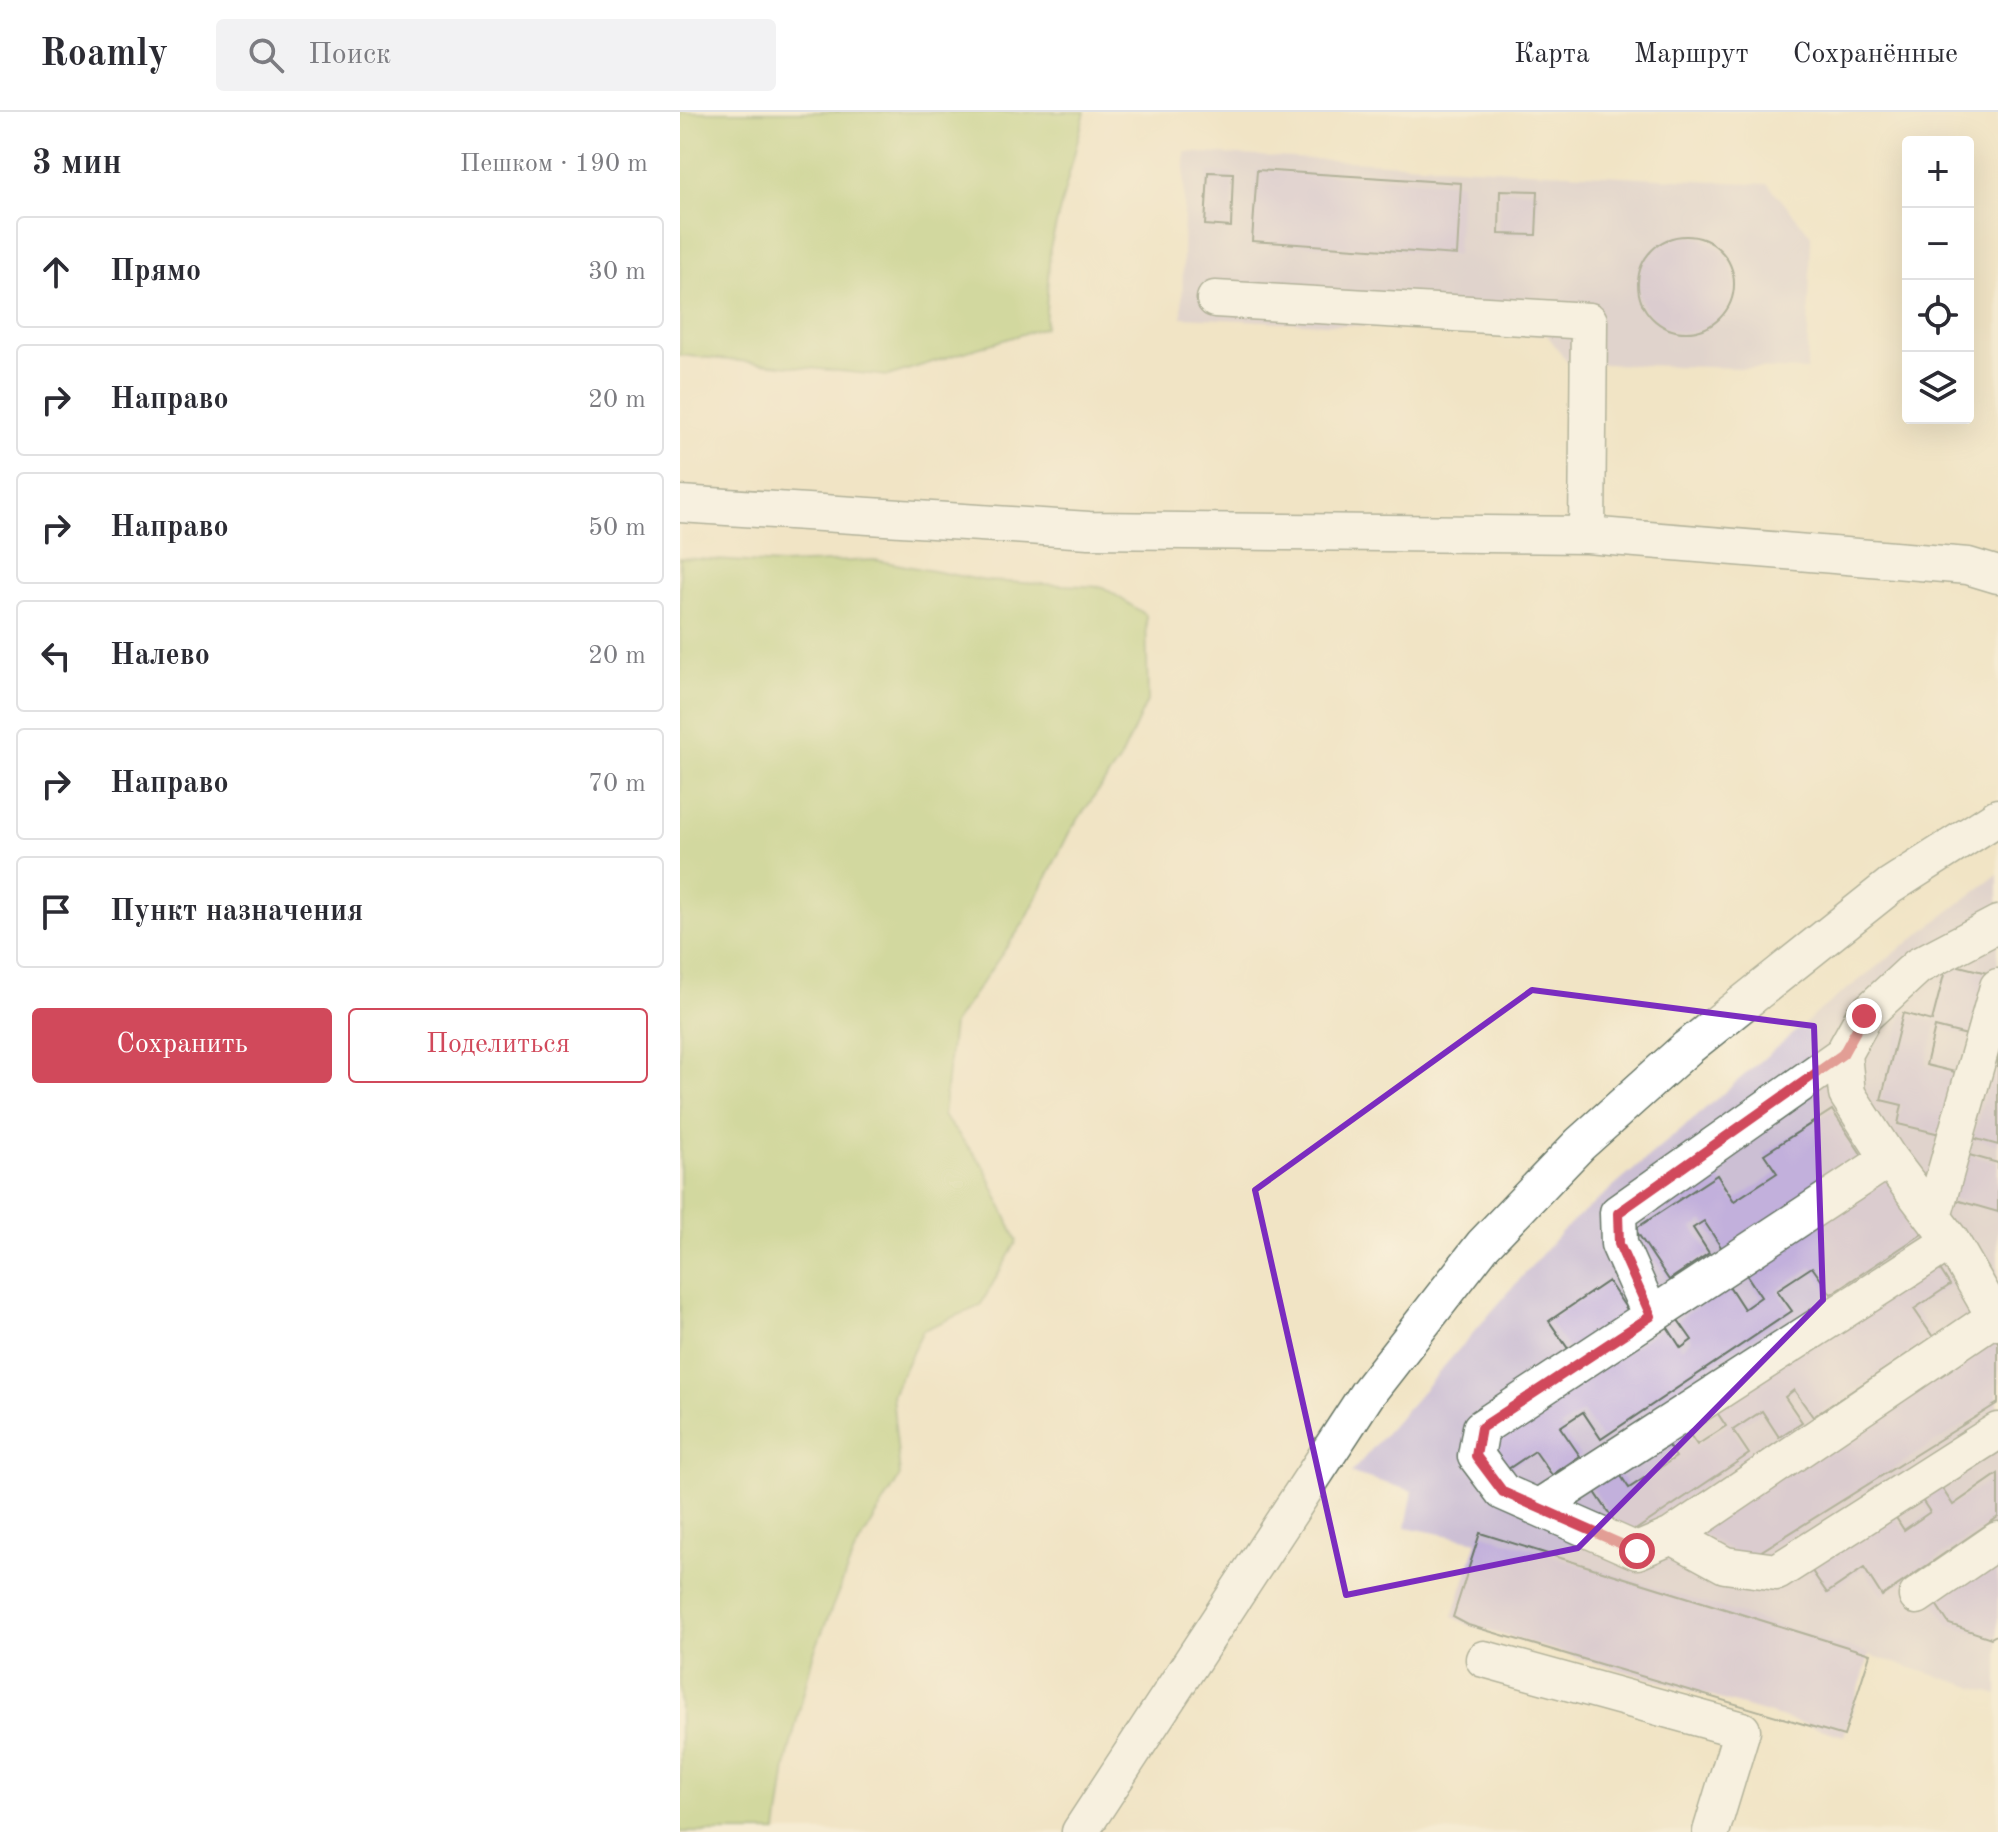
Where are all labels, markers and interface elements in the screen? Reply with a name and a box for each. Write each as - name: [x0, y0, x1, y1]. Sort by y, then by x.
- search box: [216, 19, 776, 91]
- icon: search: [244, 33, 288, 77]
- text: Roamly: [40, 36, 168, 74]
- text: Поиск: [308, 40, 391, 70]
- text: Карта: [1514, 41, 1590, 69]
- text: Маршрут: [1634, 41, 1749, 69]
- text: Сохранённые: [1793, 41, 1958, 69]
- map controls: [1902, 136, 1974, 424]
- button: +: [1902, 136, 1974, 208]
- text: 3 мин: [32, 147, 122, 181]
- text: Пешком · 190 m: [460, 151, 648, 177]
- button: −: [1902, 208, 1974, 280]
- icon: ahead: [34, 250, 78, 294]
- text: Прямо: [110, 257, 201, 287]
- text: 30 m: [588, 259, 646, 285]
- button: locate: [1902, 280, 1974, 352]
- button: layers: [1902, 352, 1974, 424]
- icon: right: [34, 378, 78, 422]
- text: Направо: [110, 385, 229, 415]
- text: 20 m: [588, 387, 646, 413]
- icon: right: [34, 506, 78, 550]
- text: Направо: [110, 513, 229, 543]
- text: 50 m: [588, 515, 646, 541]
- icon: left: [34, 634, 78, 678]
- text: Налево: [110, 641, 210, 671]
- text: 20 m: [588, 643, 646, 669]
- icon: right: [34, 762, 78, 806]
- text: Направо: [110, 769, 229, 799]
- text: 70 m: [588, 771, 646, 797]
- icon: arrive: [34, 890, 78, 934]
- text: Пункт назначения: [110, 897, 363, 927]
- route end: [1846, 998, 1882, 1034]
- button: Сохранить: [32, 1008, 332, 1083]
- button: Поделиться: [348, 1008, 648, 1083]
- route start: [1619, 1533, 1655, 1569]

